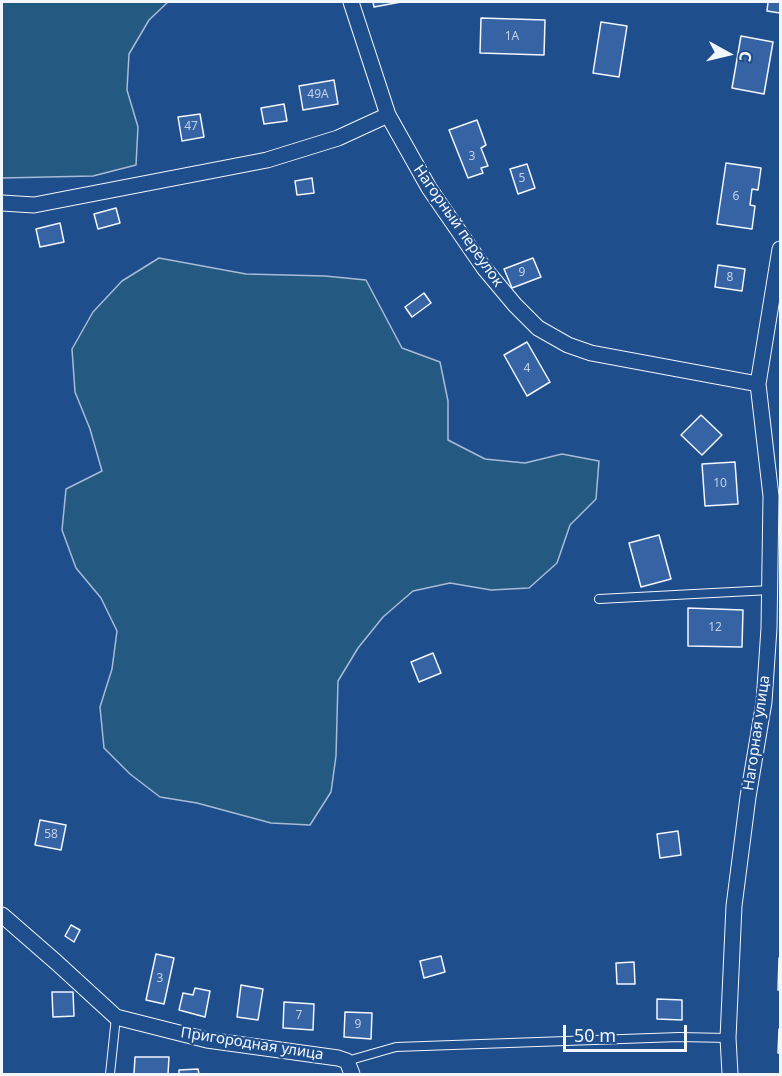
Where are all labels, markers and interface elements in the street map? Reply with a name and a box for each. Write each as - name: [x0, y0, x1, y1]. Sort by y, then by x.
- north arrow: [698, 24, 758, 84]
- house number: 1А: [505, 30, 519, 44]
- text: С: [734, 50, 757, 63]
- house number: 49А: [307, 88, 329, 102]
- house number: 47: [184, 120, 198, 134]
- house number: 3: [469, 150, 475, 164]
- street label: Нагорный переулок: [409, 162, 507, 290]
- house number: 5: [519, 172, 525, 186]
- house number: 6: [733, 190, 739, 204]
- house number: 9: [519, 266, 525, 280]
- house number: 8: [727, 271, 733, 285]
- house number: 4: [524, 362, 530, 376]
- house number: 10: [713, 477, 727, 491]
- house number: 12: [708, 621, 722, 635]
- street label: Нагорная улица: [740, 674, 774, 792]
- house number: 58: [44, 828, 58, 842]
- house number: 3: [157, 972, 163, 986]
- house number: 7: [296, 1009, 302, 1023]
- scale bar: [566, 1013, 690, 1051]
- house number: 9: [355, 1018, 361, 1032]
- text: 50 m: [574, 1023, 616, 1047]
- street label: Пригородная улица: [179, 1024, 325, 1064]

